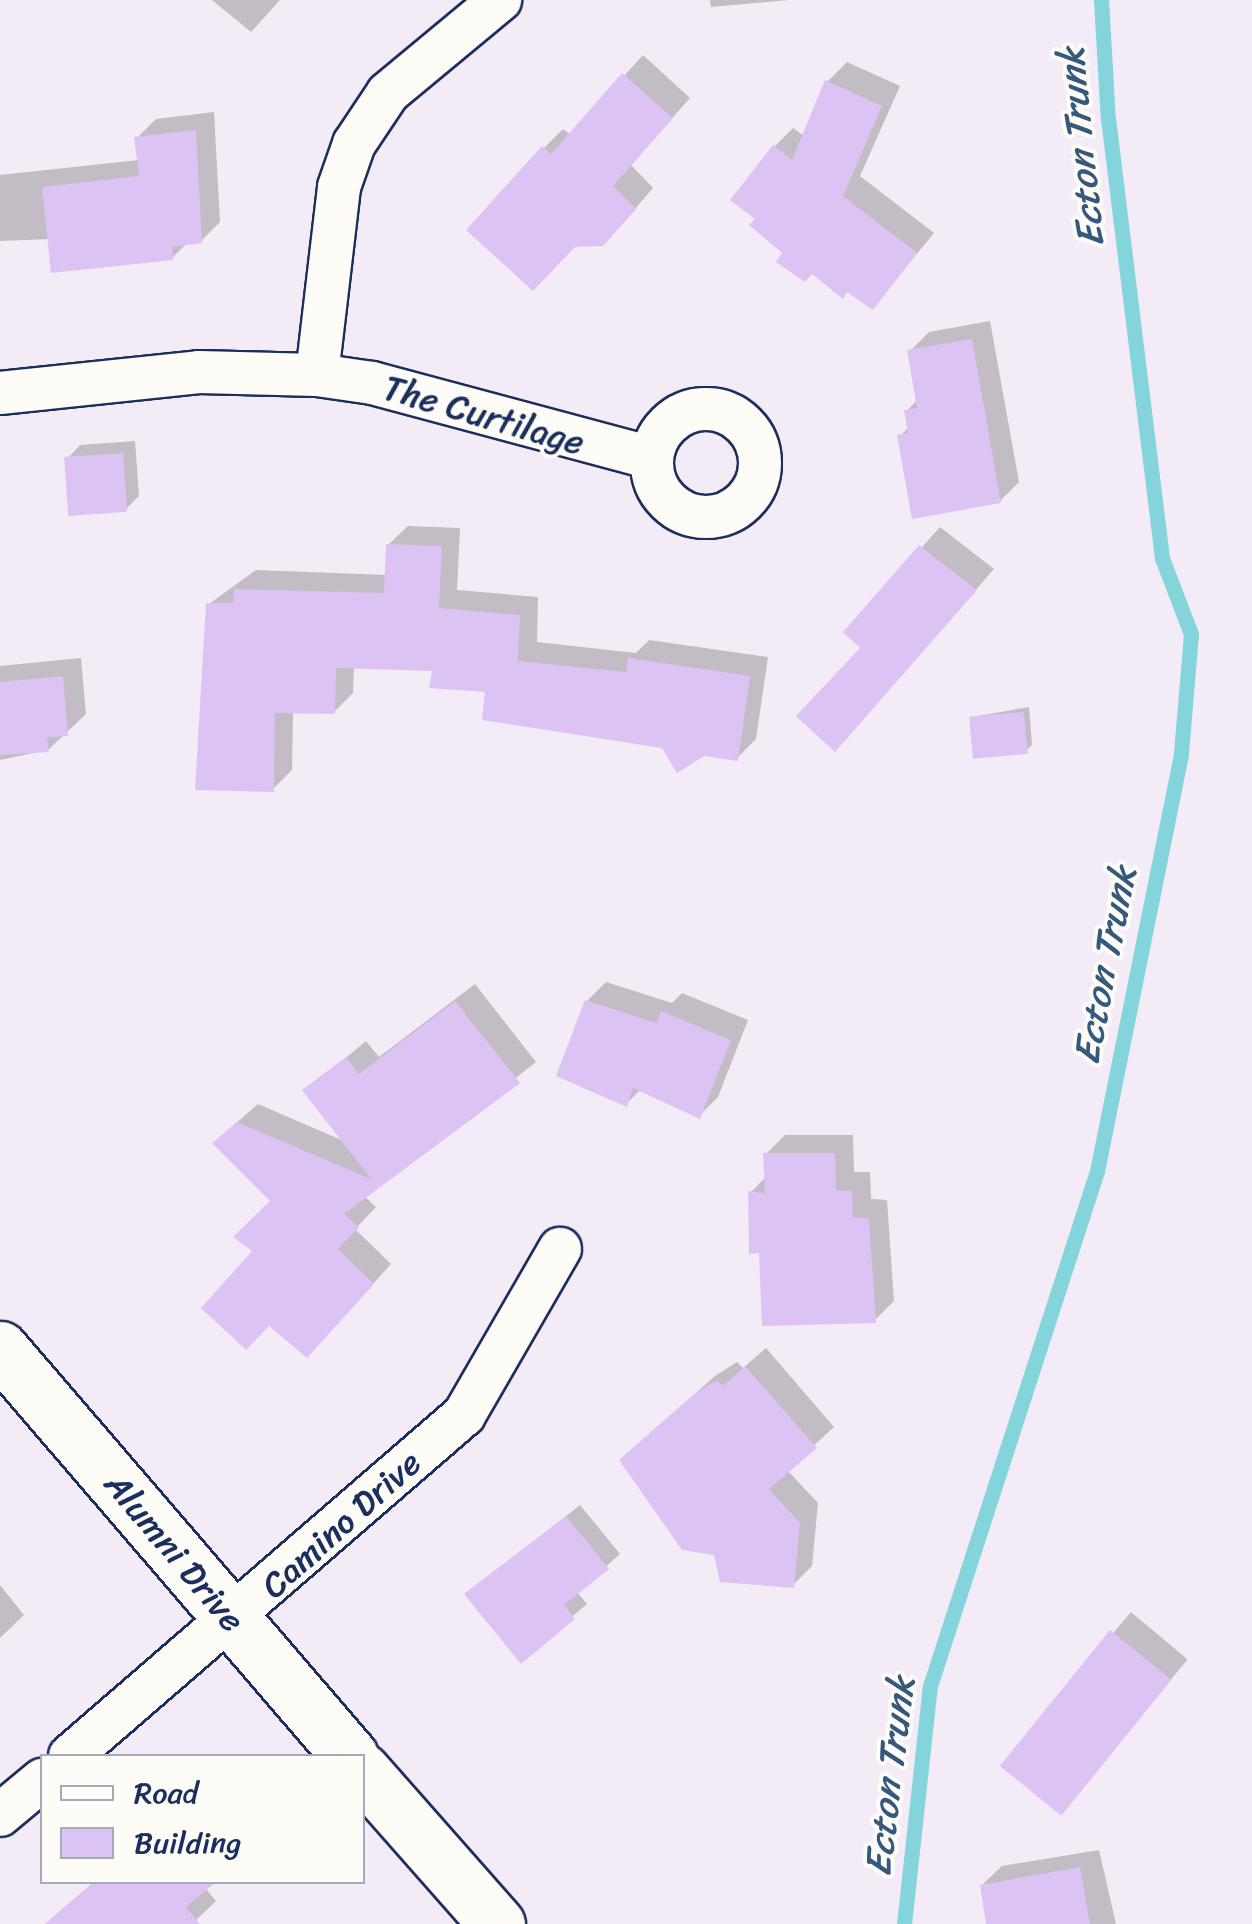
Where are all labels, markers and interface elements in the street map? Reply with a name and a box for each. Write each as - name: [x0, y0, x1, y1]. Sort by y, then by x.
- water label: Ecton Trunk: [1048, 45, 1114, 249]
- street label: The Curtilage: [378, 366, 590, 464]
- water label: Ecton Trunk: [1063, 862, 1147, 1068]
- street label: Camino Drive: [252, 1441, 430, 1607]
- street label: Alumni Drive: [96, 1464, 254, 1640]
- water label: Ecton Trunk: [855, 1674, 925, 1878]
- legend: [40, 1754, 365, 1884]
- text: Road: [134, 1766, 198, 1820]
- text: Building: [134, 1816, 241, 1870]

